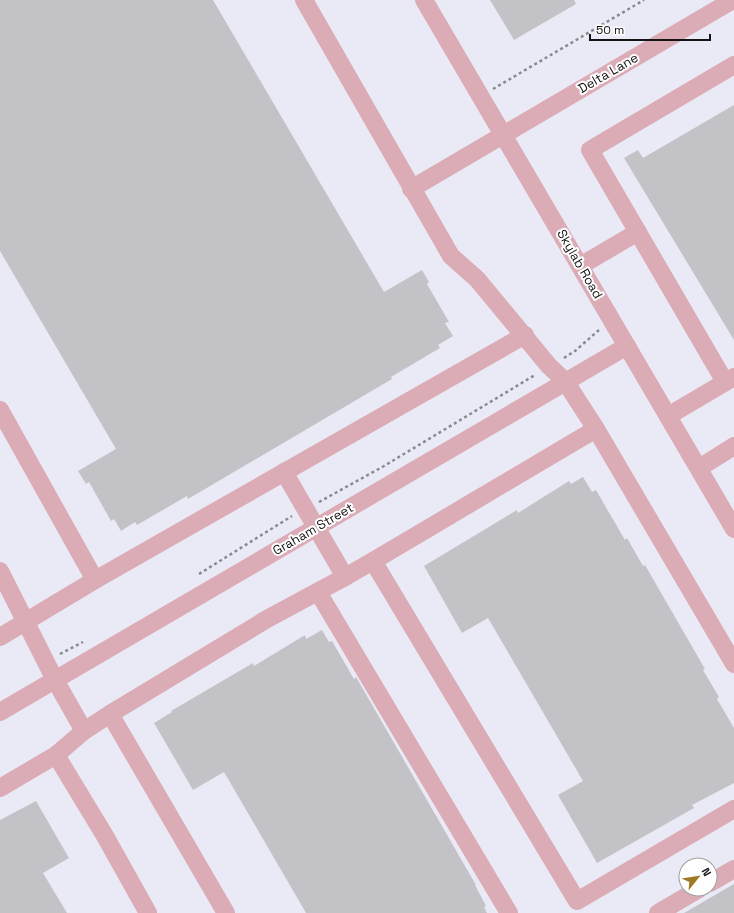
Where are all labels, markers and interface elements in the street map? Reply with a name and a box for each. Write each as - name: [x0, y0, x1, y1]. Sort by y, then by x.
- scale bar: [590, 16, 710, 42]
- text: 50 m: [596, 22, 624, 38]
- street label: Delta Lane: [575, 49, 641, 97]
- street label: Skylab Road: [553, 226, 607, 302]
- street label: Graham Street: [270, 499, 356, 559]
- north arrow: [678, 857, 718, 897]
- text: N: [699, 865, 715, 879]

